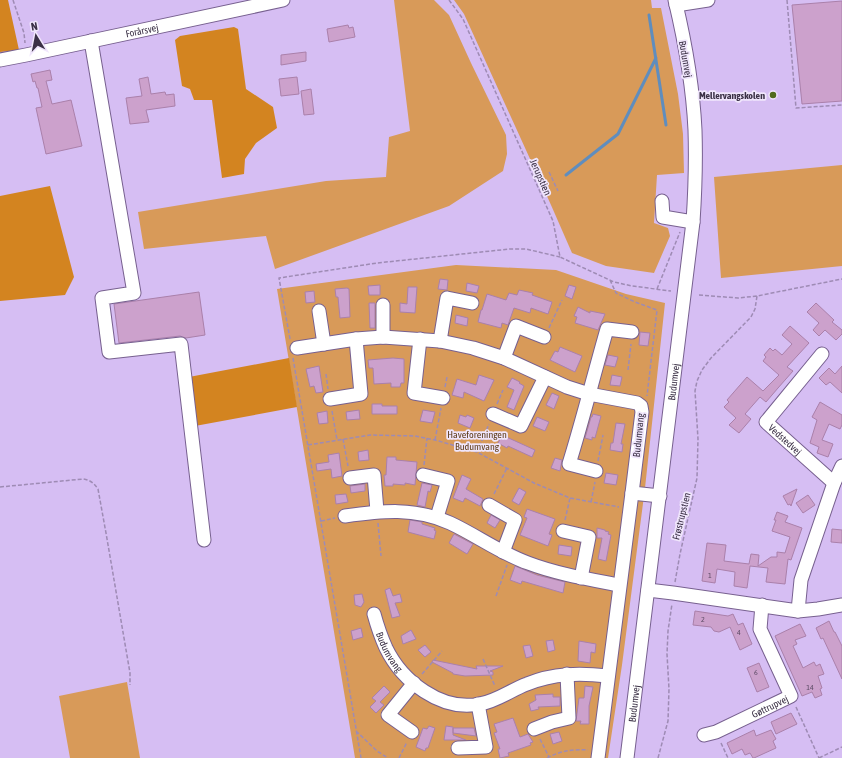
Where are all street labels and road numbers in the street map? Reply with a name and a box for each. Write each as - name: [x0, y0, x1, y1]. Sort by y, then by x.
- street label: Forårsvej: [125, 22, 159, 40]
- street label: Budumvej: [677, 40, 694, 78]
- street label: Jerupstien: [528, 157, 553, 197]
- street label: Budumvej: [666, 363, 682, 401]
- street label: Budumvang: [631, 412, 646, 458]
- street label: Vedstedvej: [766, 422, 804, 457]
- street label: Frøstrupstien: [670, 491, 693, 541]
- street label: Budumvang: [374, 630, 405, 675]
- street label: Budumvej: [626, 684, 642, 723]
- street label: Gøttrupvej: [750, 693, 790, 720]

